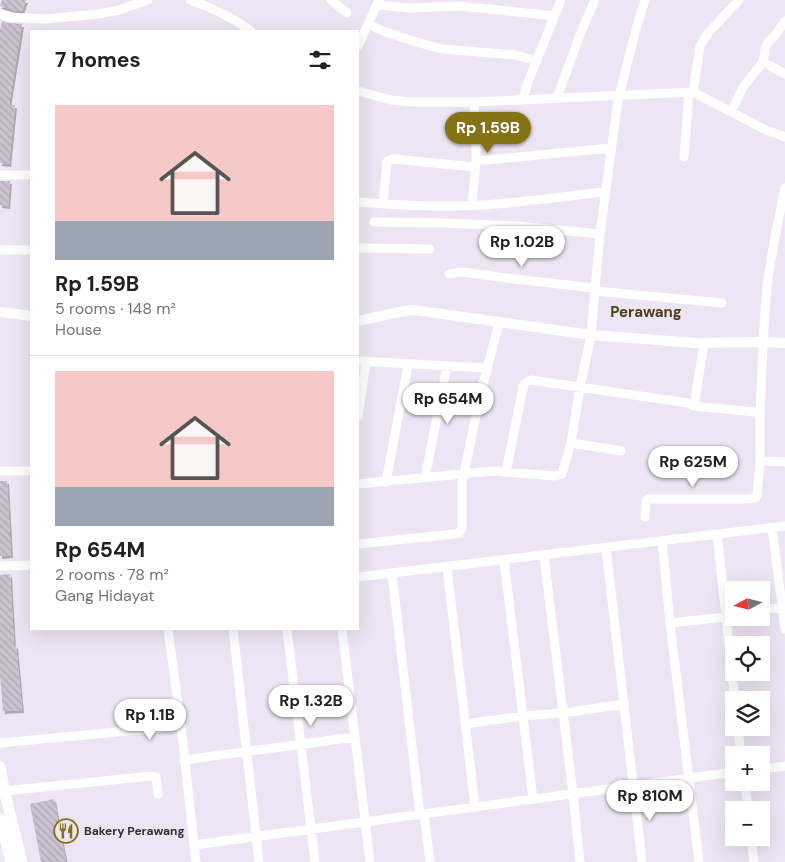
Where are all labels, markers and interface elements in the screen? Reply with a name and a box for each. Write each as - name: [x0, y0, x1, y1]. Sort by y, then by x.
- text: 7 homes: [55, 46, 141, 74]
- icon: filters: [306, 46, 334, 74]
- pin: Rp 1.59B: [436, 112, 540, 154]
- text: Rp 1.59B: [456, 117, 520, 138]
- icon: home: [150, 138, 240, 228]
- pin: Rp 1.02B: [470, 226, 574, 268]
- text: Rp 1.02B: [490, 231, 554, 252]
- text: Rp 1.59B: [55, 270, 139, 298]
- text: 5 rooms · 148 m²: [55, 298, 176, 319]
- district label: Perawang: [610, 302, 682, 322]
- text: House: [55, 319, 102, 340]
- pin: Rp 654M: [402, 382, 494, 425]
- text: Rp 654M: [414, 388, 482, 409]
- icon: home: [150, 403, 240, 493]
- pin: Rp 625M: [647, 446, 739, 488]
- text: Rp 625M: [659, 451, 727, 472]
- text: Rp 654M: [55, 536, 145, 564]
- text: 2 rooms · 78 m²: [55, 564, 169, 585]
- north arrow: [725, 581, 770, 626]
- map controls: [725, 581, 770, 846]
- text: Gang Hidayat: [55, 585, 155, 606]
- button: locate: [725, 636, 770, 681]
- pin: Rp 1.32B: [259, 684, 363, 727]
- text: Rp 1.32B: [279, 690, 343, 711]
- button: layers: [725, 691, 770, 736]
- pin: Rp 1.1B: [104, 698, 196, 741]
- text: Rp 1.1B: [125, 704, 175, 725]
- button: +: [725, 746, 770, 791]
- pin: Rp 810M: [604, 780, 696, 822]
- text: Rp 810M: [617, 785, 683, 806]
- button: −: [725, 801, 770, 846]
- restaurant icon: Bakery Perawang: [53, 818, 79, 844]
- place label: Bakery Perawang: [84, 823, 185, 839]

